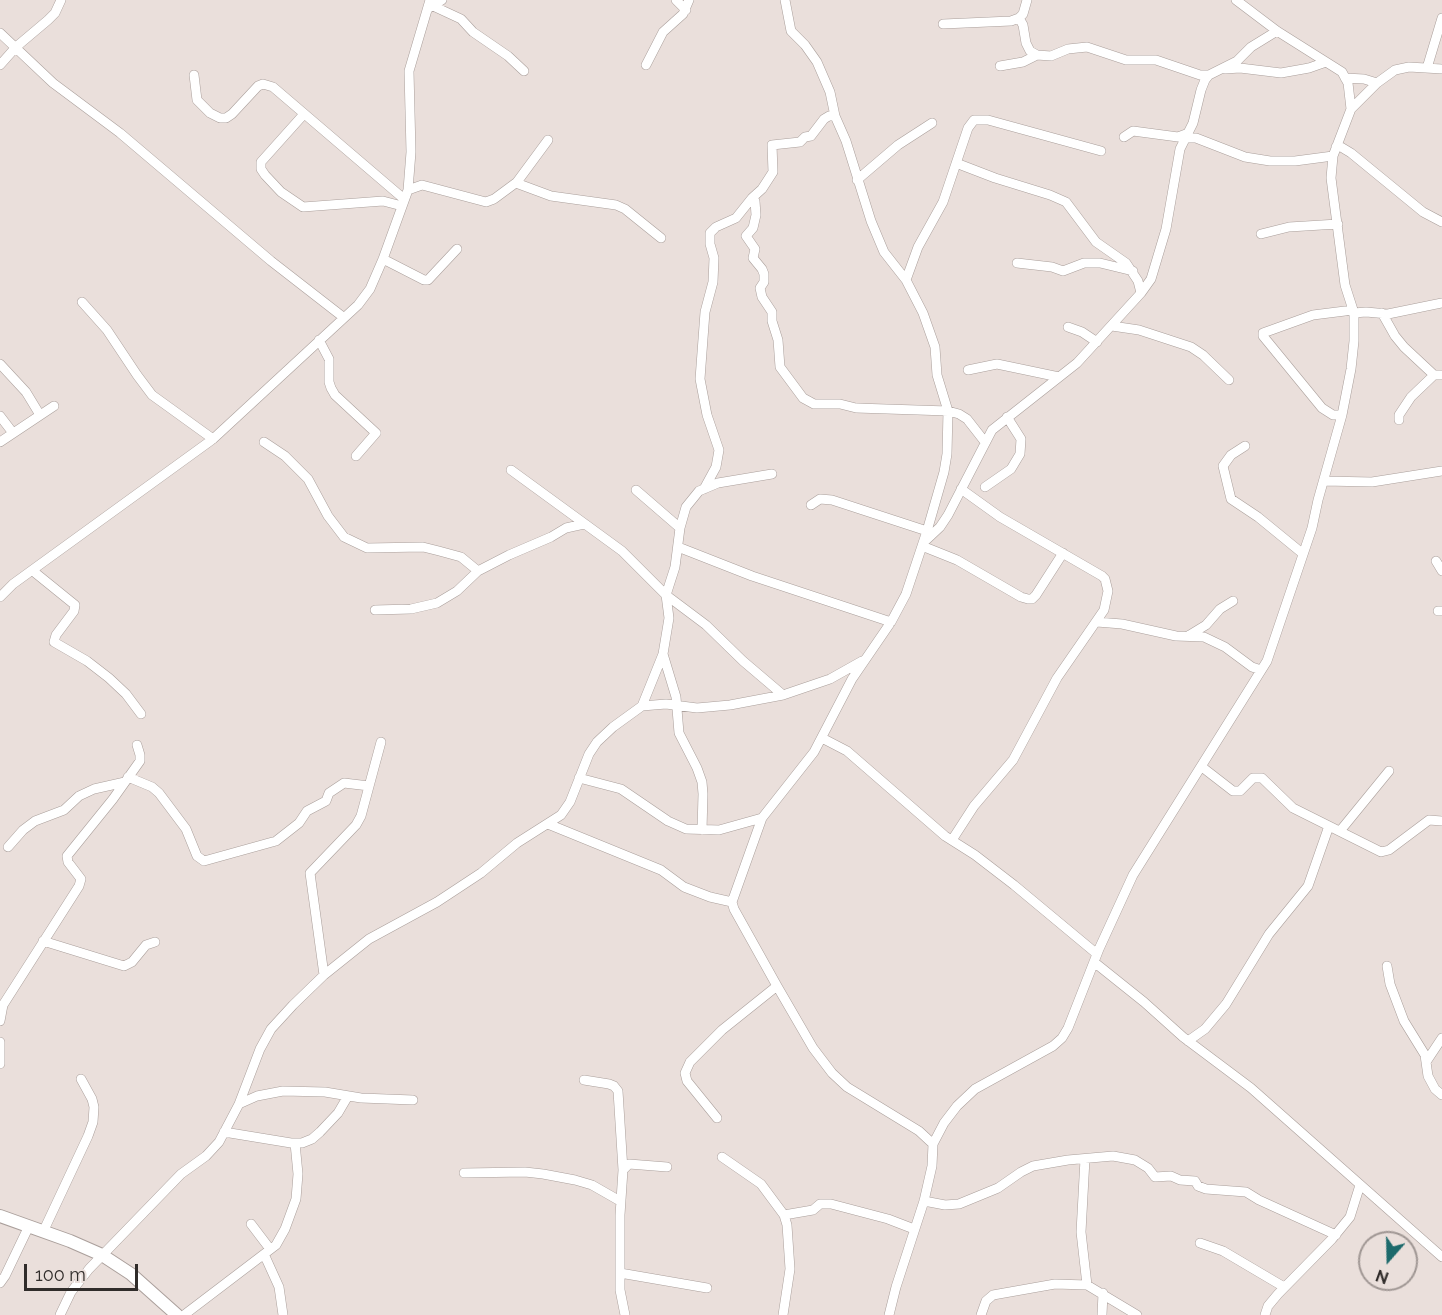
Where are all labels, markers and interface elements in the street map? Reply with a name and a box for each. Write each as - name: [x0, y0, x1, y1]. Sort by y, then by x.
- north arrow: [1358, 1231, 1418, 1291]
- scale bar: [27, 1252, 141, 1290]
- text: 100 m: [35, 1264, 86, 1285]
- text: N: [1373, 1265, 1391, 1288]

